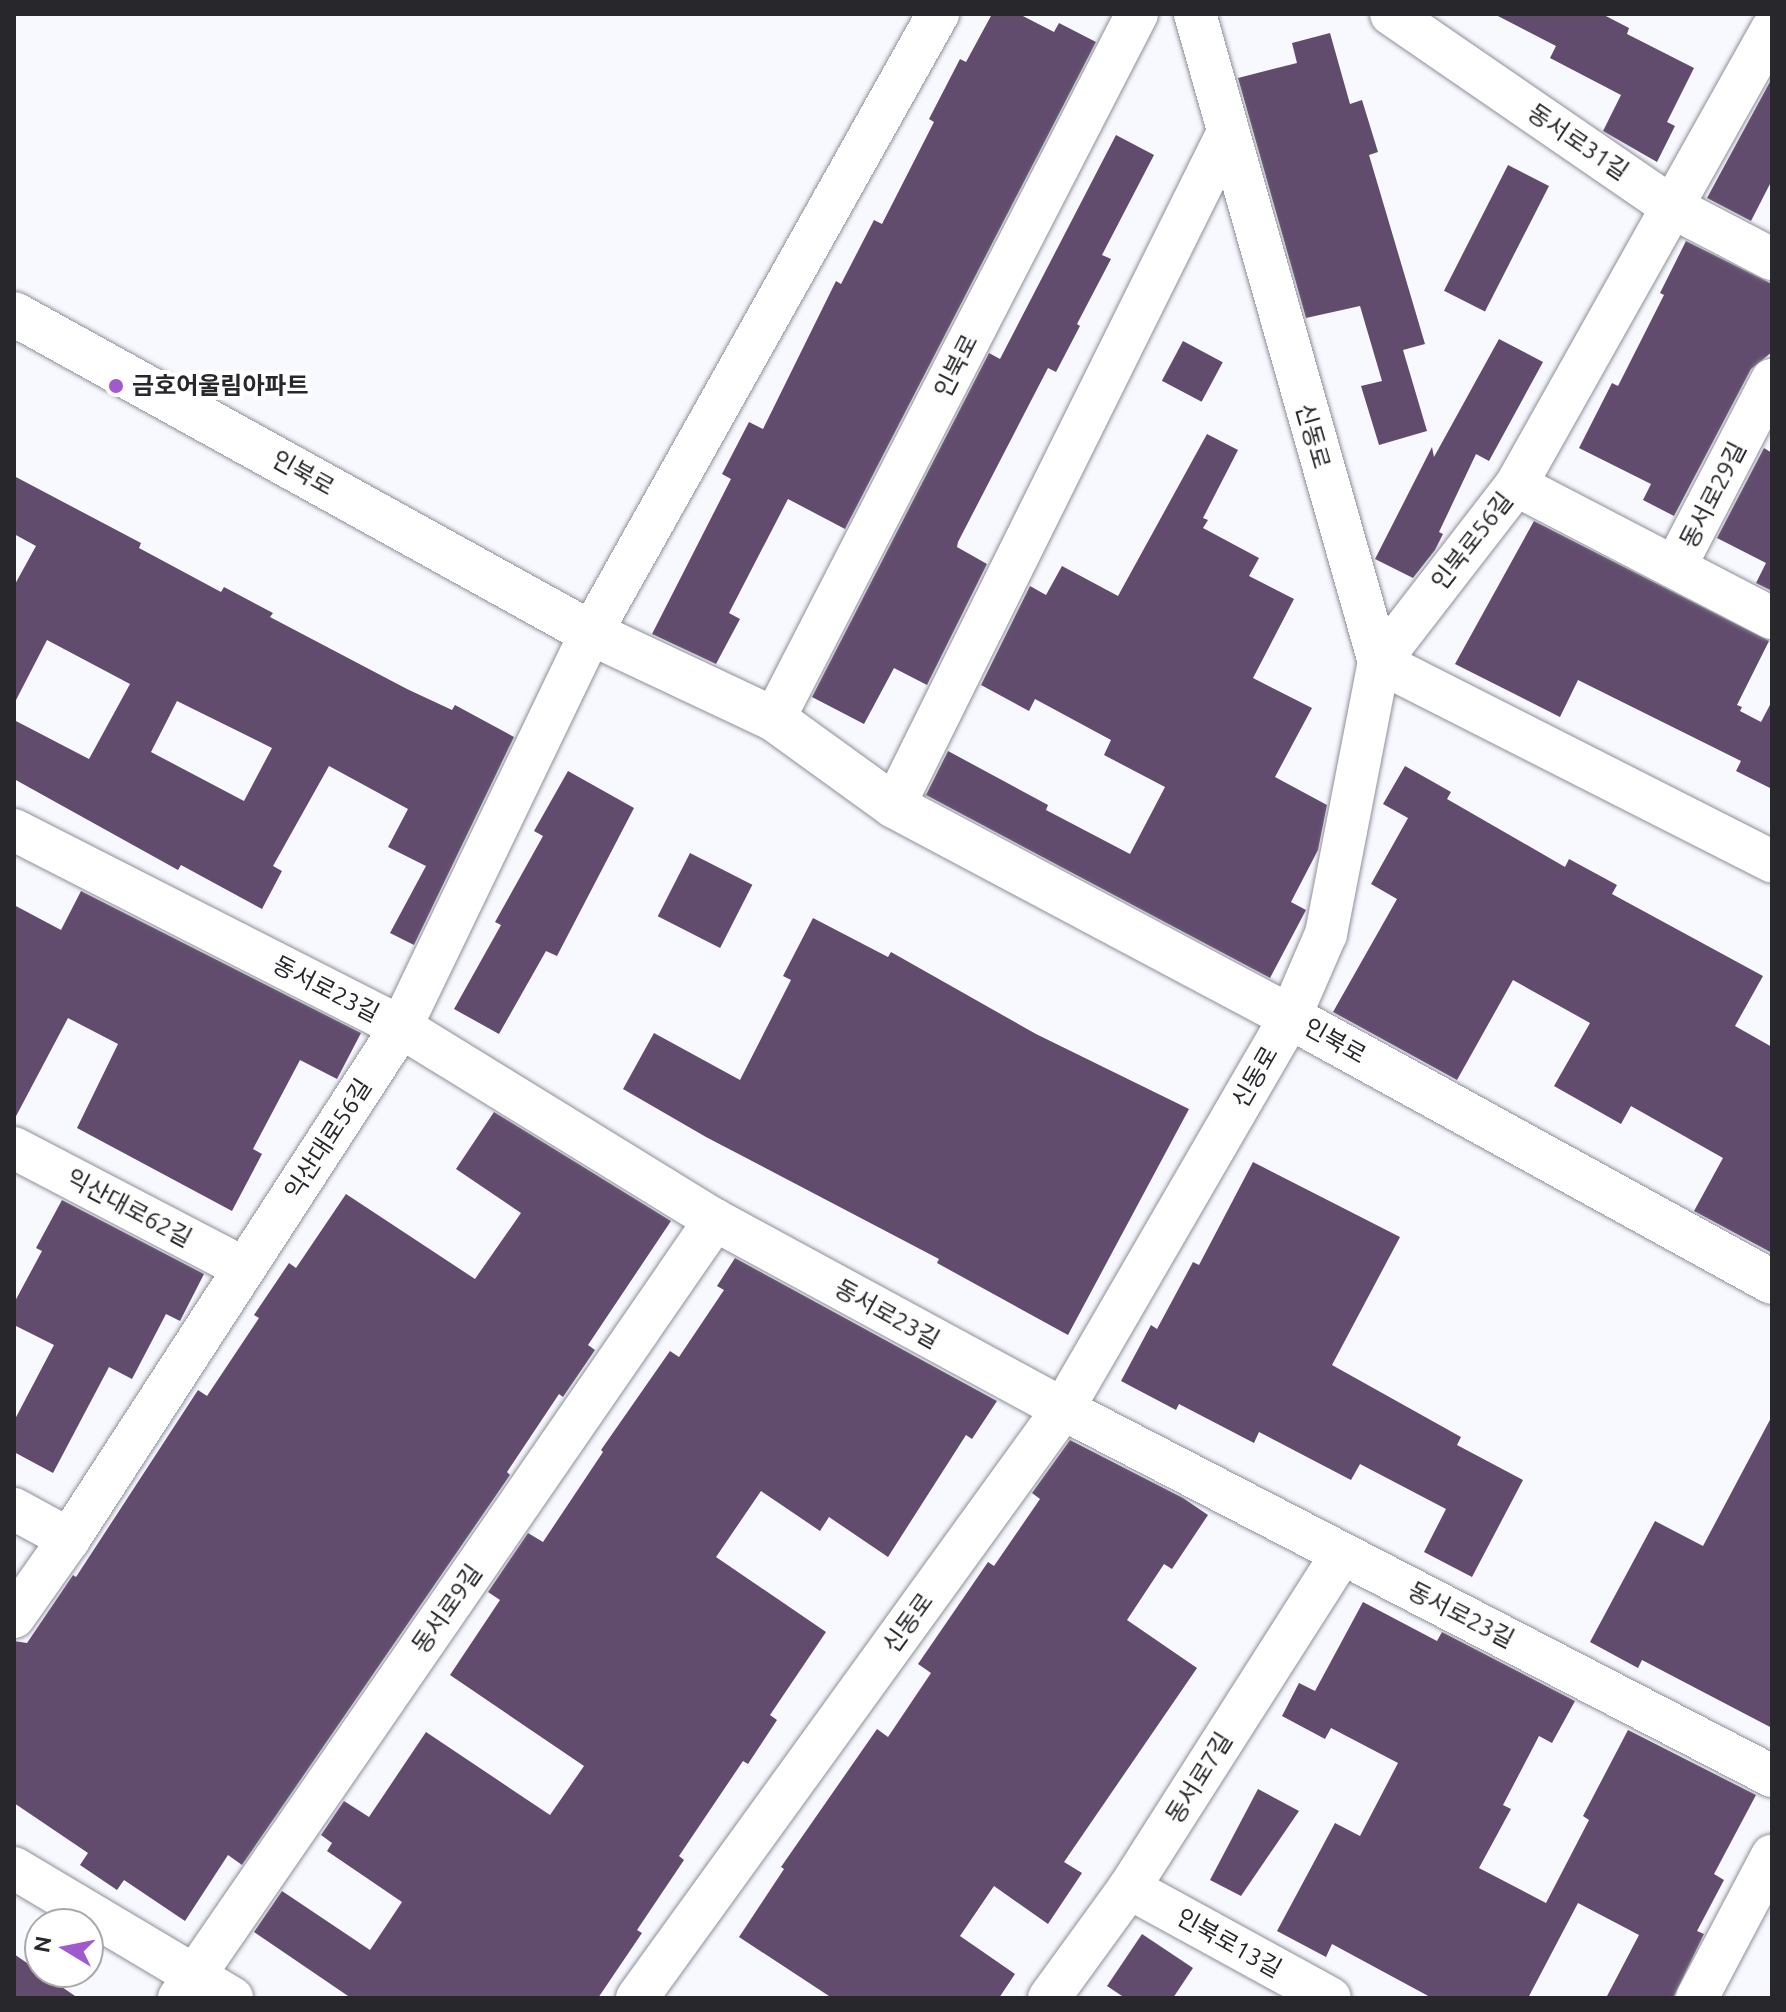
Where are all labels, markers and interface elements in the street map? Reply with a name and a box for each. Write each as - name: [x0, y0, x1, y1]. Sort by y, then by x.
- street label: 동서로31길: [1522, 98, 1634, 186]
- street label: 인북로: [928, 330, 984, 402]
- place label: 금호어울림아파트: [132, 372, 309, 400]
- marker: 금호어울림아파트: [107, 377, 125, 395]
- street label: 신동로: [1290, 400, 1336, 472]
- street label: 동서로29길: [1674, 437, 1752, 553]
- street label: 인북로: [267, 444, 339, 502]
- street label: 인북로56길: [1425, 487, 1519, 595]
- street label: 동서로23길: [268, 950, 384, 1028]
- street label: 인북로: [1299, 1012, 1371, 1070]
- street label: 신동로: [1226, 1041, 1284, 1113]
- street label: 익산대로56길: [278, 1074, 378, 1204]
- street label: 익산대로62길: [62, 1163, 196, 1253]
- street label: 동서로23길: [830, 1273, 944, 1355]
- street label: 동서로9길: [406, 1559, 488, 1659]
- street label: 동서로23길: [1403, 1576, 1519, 1654]
- street label: 신동로: [877, 1588, 939, 1658]
- street label: 동서로7길: [1160, 1727, 1238, 1829]
- street label: 인북로13길: [1172, 1902, 1286, 1984]
- north arrow: [24, 1908, 104, 1988]
- text: N: [28, 1934, 56, 1954]

